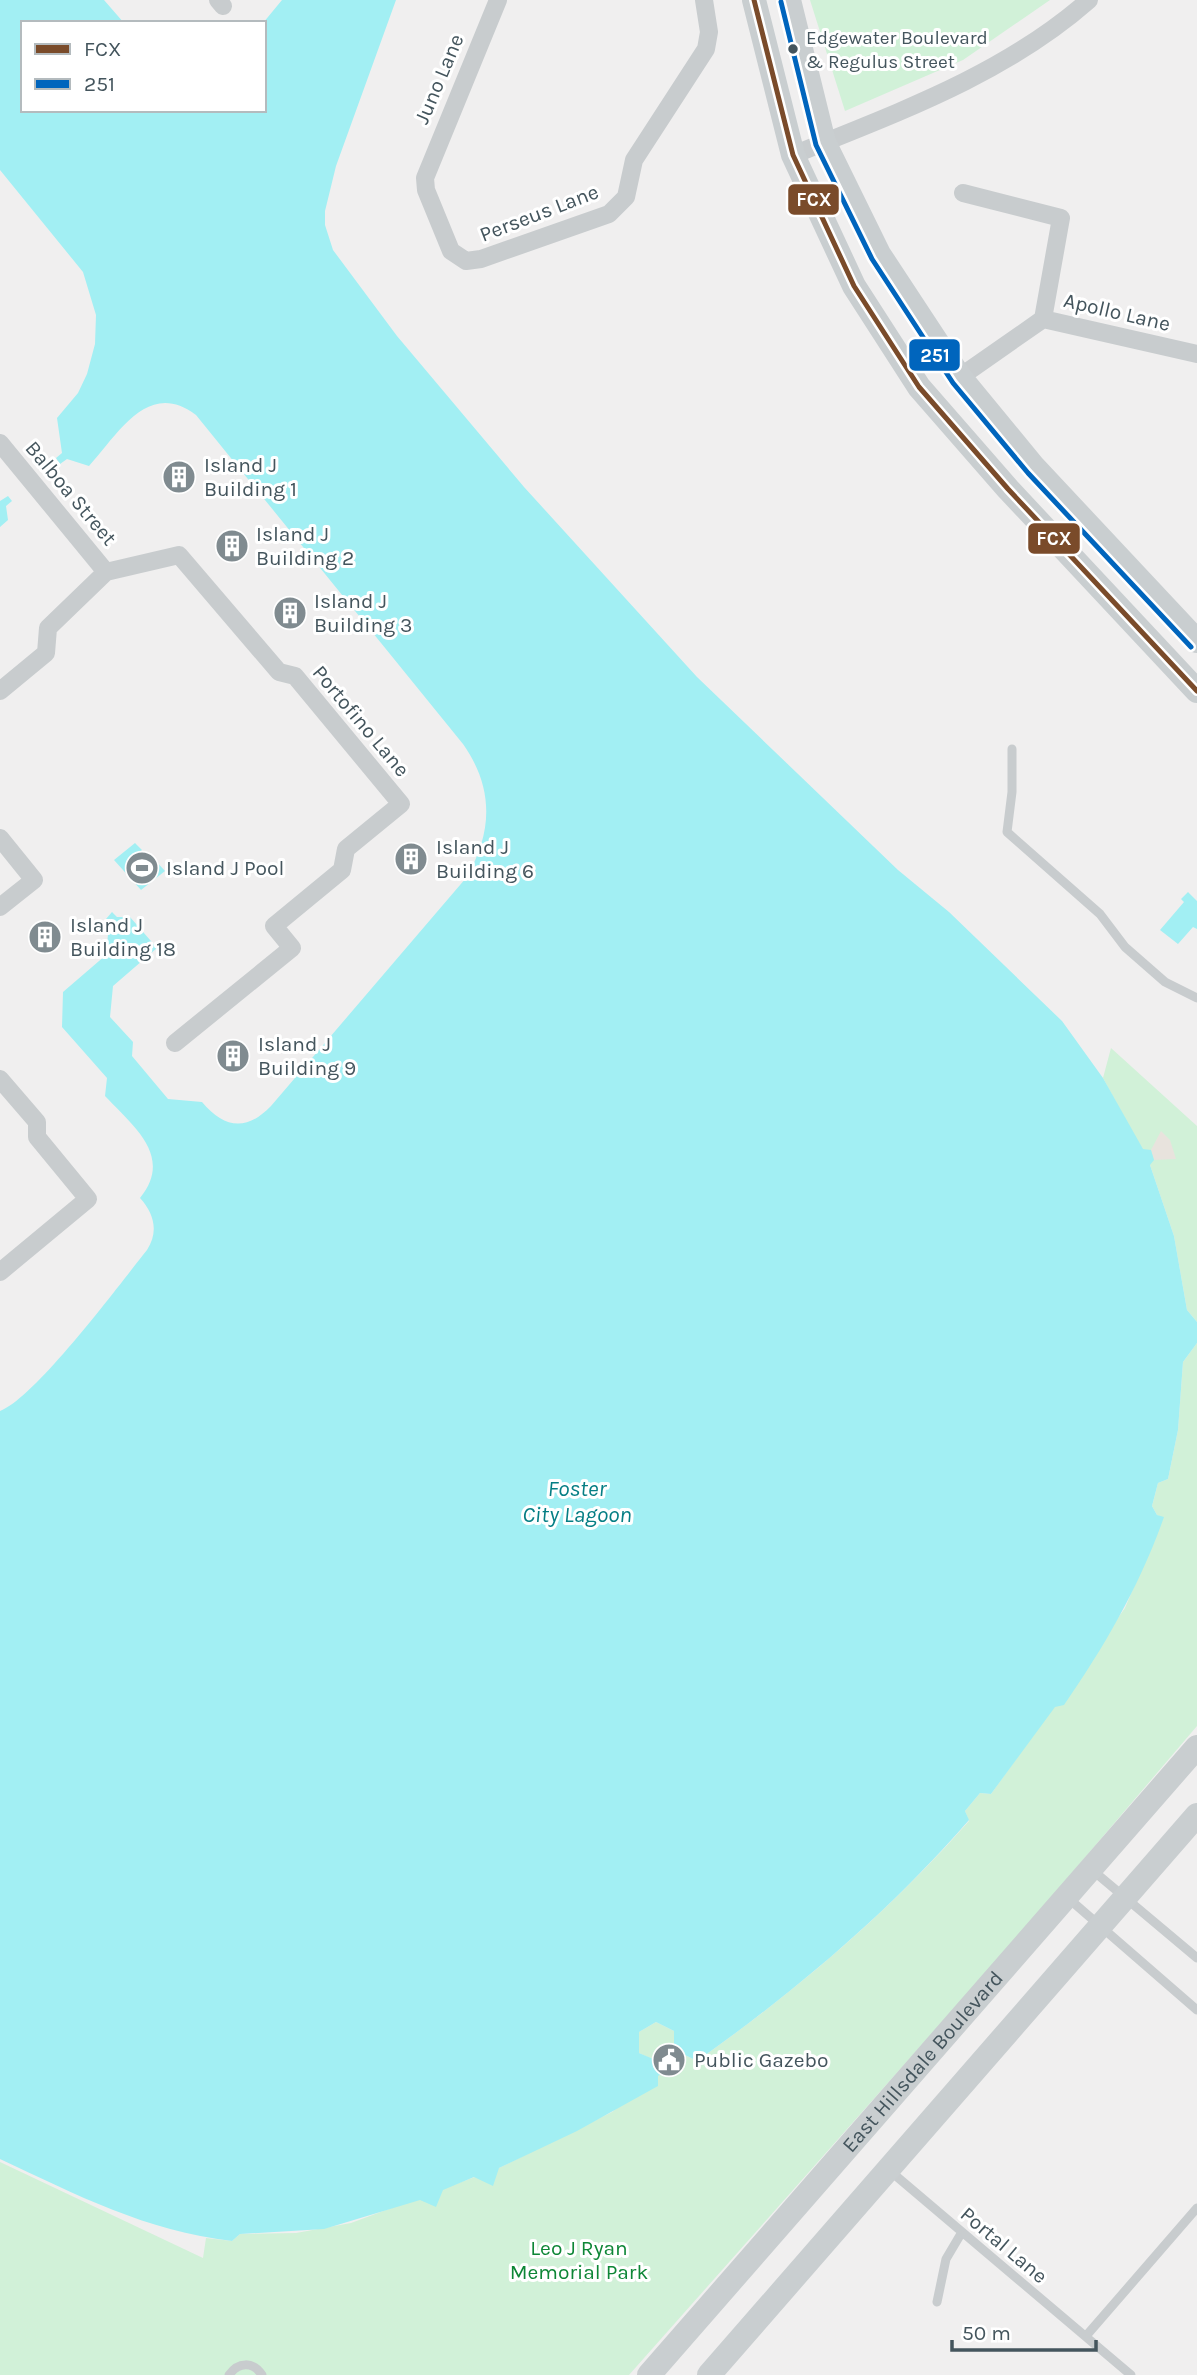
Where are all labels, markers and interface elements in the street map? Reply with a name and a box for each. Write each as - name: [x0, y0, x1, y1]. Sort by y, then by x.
- legend: [21, 21, 266, 112]
- place label: Edgewater Boulevard & Regulus Street: [806, 27, 988, 73]
- street label: Juno Lane: [409, 31, 469, 127]
- text: FCX: [84, 37, 121, 61]
- marker: Edgewater Boulevard & Regulus Street: [786, 42, 800, 56]
- text: 251: [84, 72, 115, 96]
- street label: Perseus Lane: [476, 179, 602, 247]
- line badge: FCX: [787, 183, 840, 216]
- text: FCX: [796, 189, 832, 211]
- street label: Apollo Lane: [1061, 288, 1173, 336]
- line badge: 251: [908, 338, 961, 372]
- text: 251: [920, 345, 950, 367]
- street label: Balboa Street: [20, 436, 122, 550]
- place label: Island J Building 1: [204, 453, 297, 501]
- building icon: Island J Building 1: [160, 458, 198, 496]
- place label: Island J Building 2: [256, 522, 354, 570]
- line badge: FCX: [1027, 522, 1081, 555]
- building icon: Island J Building 2: [213, 527, 251, 565]
- text: FCX: [1036, 528, 1072, 550]
- place label: Island J Building 3: [314, 589, 413, 637]
- building icon: Island J Building 3: [271, 594, 309, 632]
- street label: Portofino Lane: [308, 661, 414, 781]
- place label: Island J Building 6: [436, 835, 534, 883]
- building icon: Island J Building 6: [392, 840, 430, 878]
- sports icon: Island J Pool: [123, 849, 161, 887]
- place label: Island J Pool: [166, 856, 284, 880]
- place label: Island J Building 18: [70, 913, 176, 961]
- building icon: Island J Building 18: [26, 918, 64, 956]
- place label: Island J Building 9: [258, 1032, 356, 1080]
- building icon: Island J Building 9: [214, 1037, 252, 1075]
- water label: Foster City Lagoon: [522, 1475, 632, 1528]
- street label: East Hillsdale Boulevard: [837, 1966, 1008, 2157]
- public building icon: Public Gazebo: [650, 2041, 688, 2079]
- place label: Public Gazebo: [694, 2048, 829, 2072]
- street label: Portal Lane: [956, 2202, 1052, 2288]
- park label: Leo J Ryan Memorial Park: [510, 2236, 648, 2284]
- scale bar: [952, 2308, 1096, 2352]
- text: 50 m: [962, 2321, 1011, 2345]

